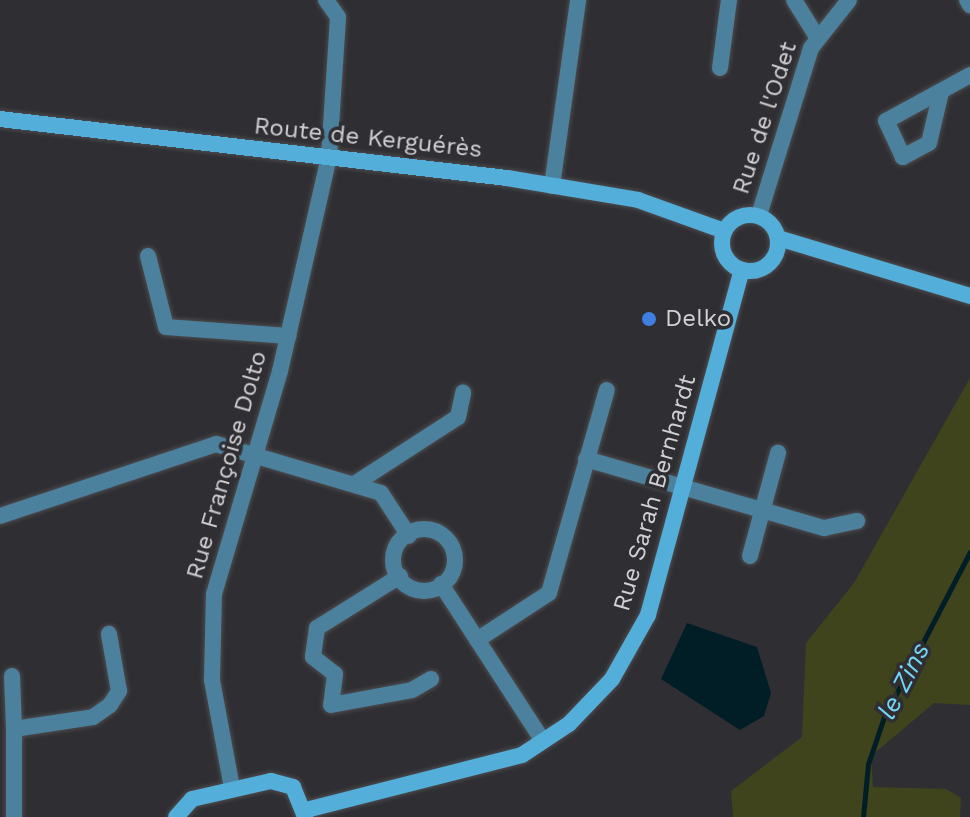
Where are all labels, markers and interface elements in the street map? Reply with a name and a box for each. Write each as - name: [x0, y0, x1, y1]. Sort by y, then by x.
- street label: Rue de l'Odet: [727, 38, 803, 198]
- street label: Route de Kerguérès: [253, 112, 483, 164]
- place label: Delko: [665, 305, 731, 333]
- marker: Delko: [640, 310, 658, 328]
- street label: Rue Françoise Dolto: [181, 348, 273, 582]
- street label: Rue Sarah Bernhardt: [607, 372, 703, 614]
- water label: le Zins: [871, 637, 937, 725]

